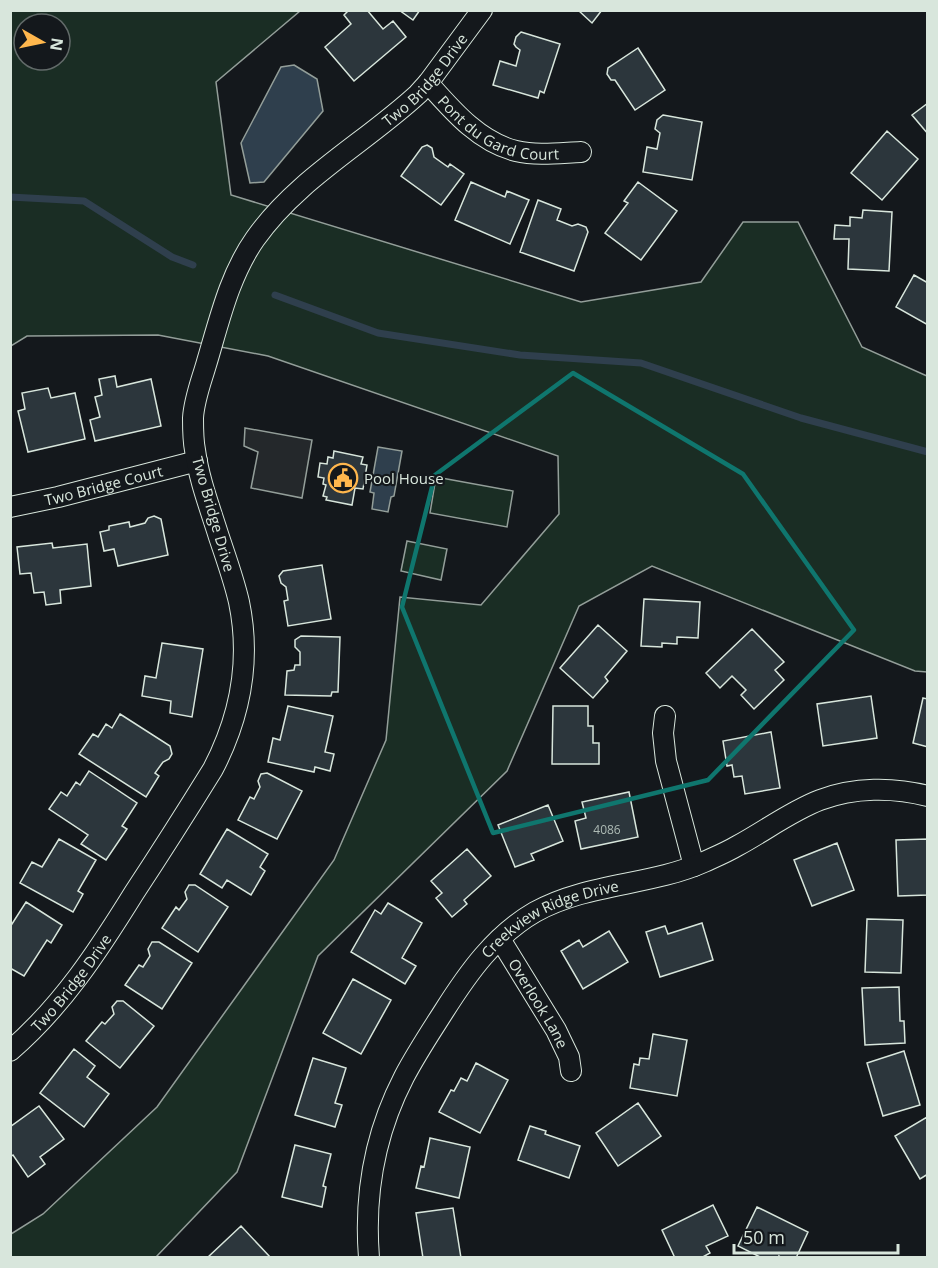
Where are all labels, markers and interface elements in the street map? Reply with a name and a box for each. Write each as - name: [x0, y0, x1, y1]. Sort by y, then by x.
- north arrow: [12, 12, 72, 72]
- street label: Two Bridge Drive: [378, 29, 471, 130]
- text: N: [45, 36, 69, 52]
- street label: Pont du Gard Court: [434, 91, 560, 164]
- street label: Two Bridge Drive: [188, 454, 240, 574]
- street label: Two Bridge Court: [43, 460, 165, 510]
- public building icon: Pool House: [327, 462, 359, 494]
- place label: Pool House: [364, 468, 444, 488]
- house number: 4086: [593, 821, 621, 838]
- street label: Creekview Ridge Drive: [476, 875, 620, 962]
- street label: Two Bridge Drive: [27, 930, 115, 1036]
- street label: Overlook Lane: [504, 955, 573, 1051]
- scale bar: [734, 1217, 898, 1255]
- text: 50 m: [743, 1225, 785, 1249]

